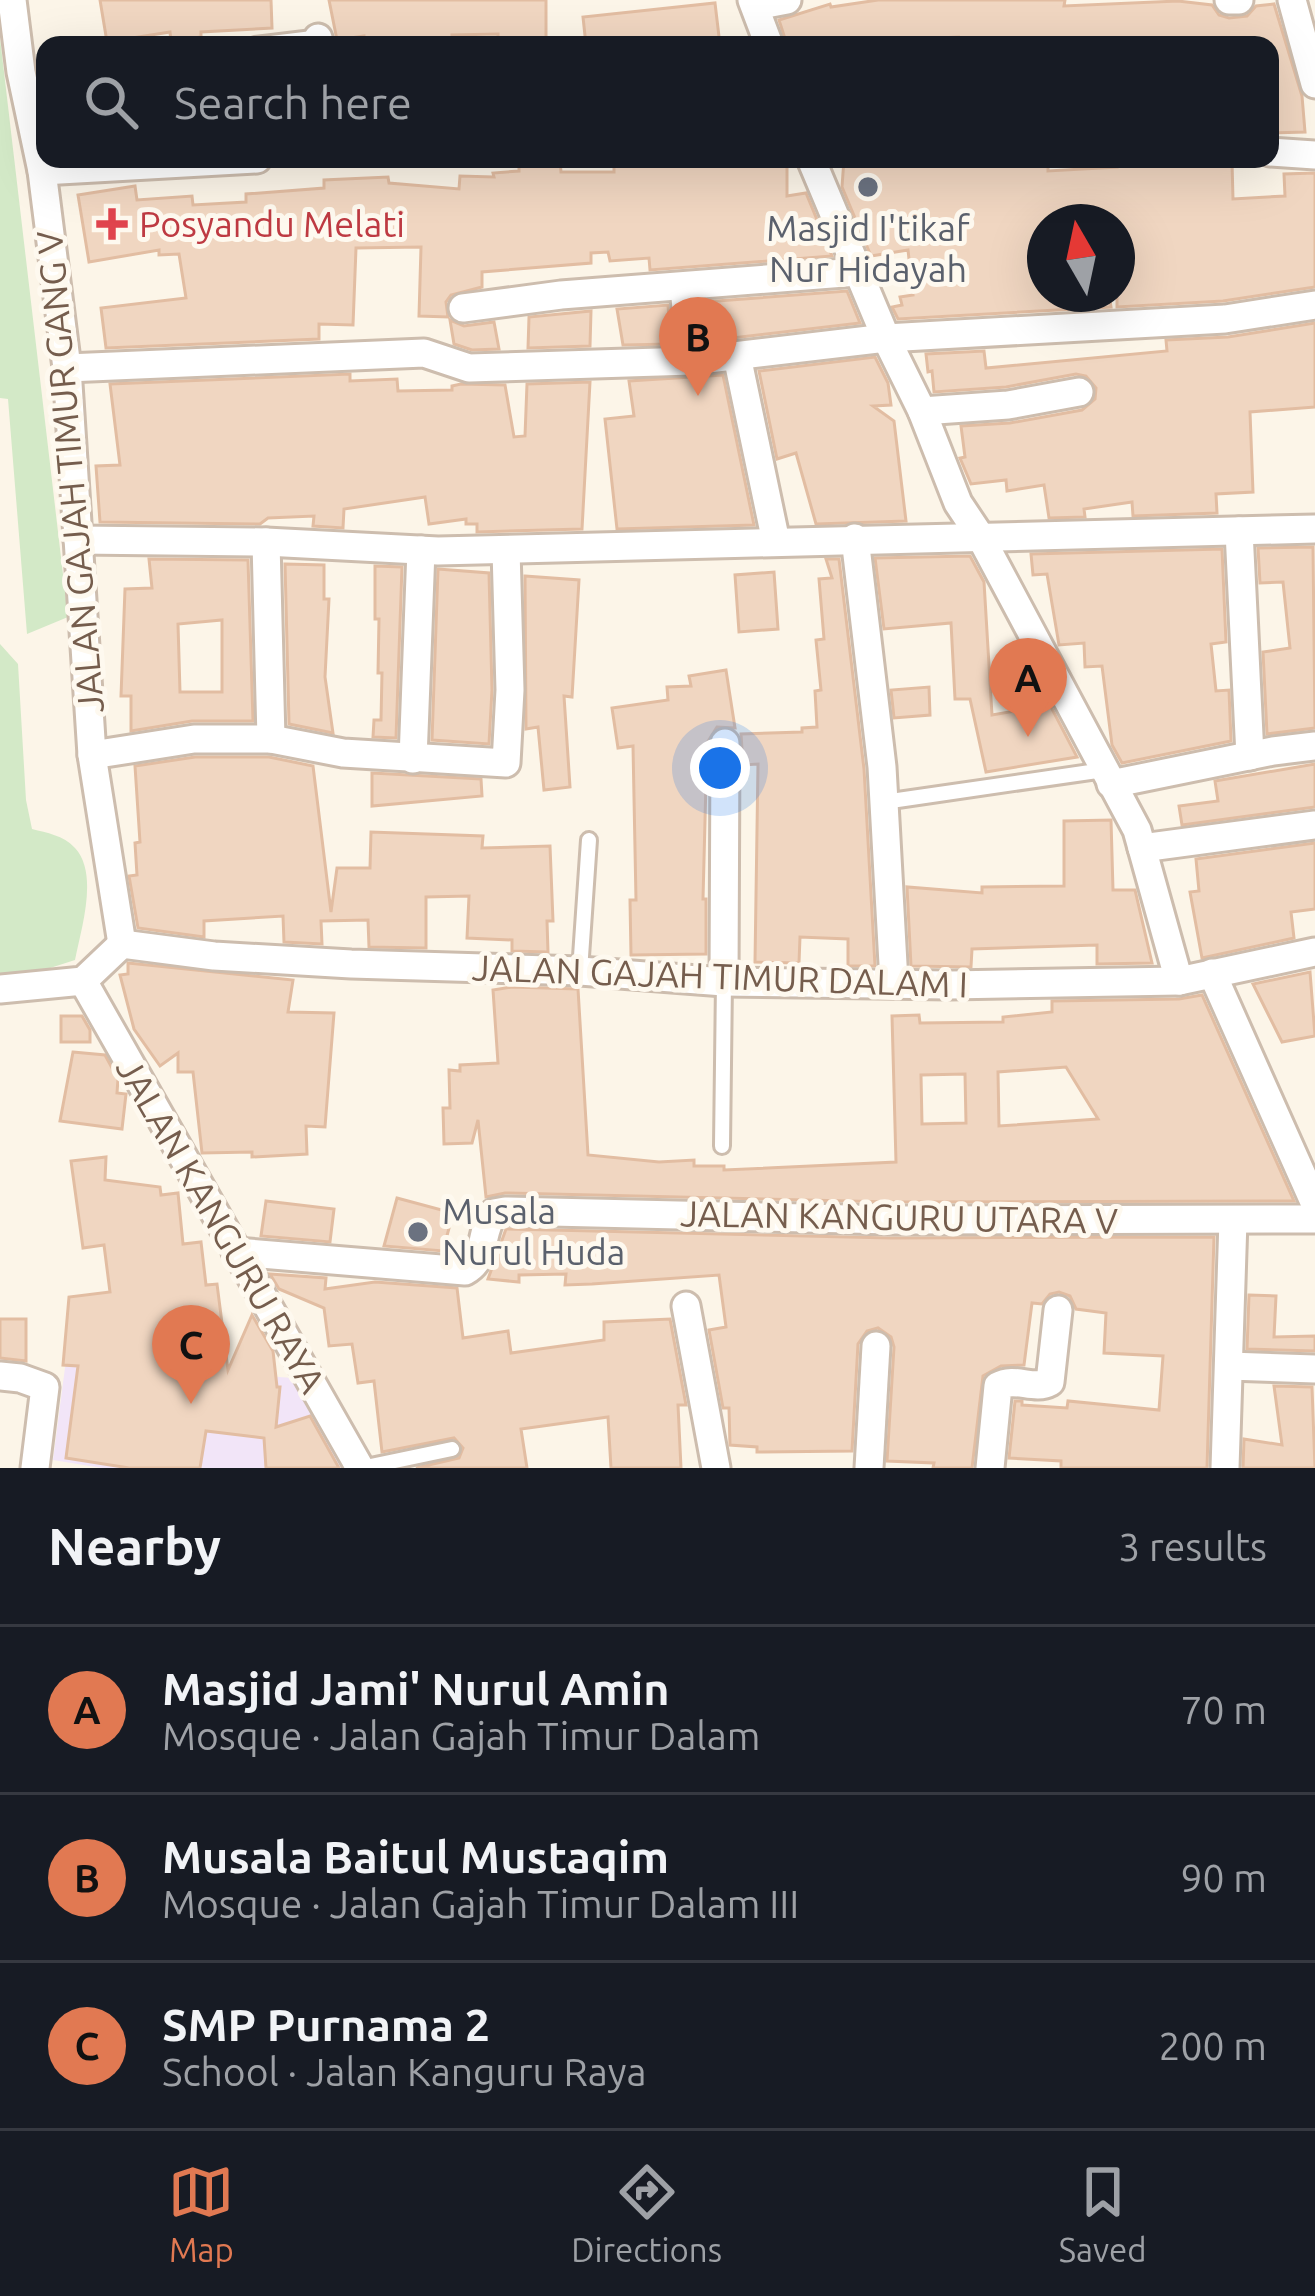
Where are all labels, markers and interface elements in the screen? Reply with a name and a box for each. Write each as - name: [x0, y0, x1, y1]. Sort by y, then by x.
- search box: [36, 36, 1279, 168]
- icon: search: [78, 69, 144, 135]
- text: Search here: [174, 77, 412, 128]
- marker: Masjid I'tikaf Nur Hidayah: [855, 174, 881, 200]
- place label: Posyandu Melati: [139, 203, 405, 244]
- north arrow: [1027, 204, 1135, 312]
- place label: Masjid I'tikaf Nur Hidayah: [766, 207, 970, 289]
- marker: Posyandu Melati: [96, 208, 128, 240]
- street label: JALAN GAJAH TIMUR GANG V: [28, 229, 111, 715]
- pin: B: [659, 297, 737, 396]
- pin: A: [989, 638, 1067, 737]
- your location: [690, 738, 750, 798]
- street label: JALAN GAJAH TIMUR DALAM I: [471, 946, 969, 1005]
- street label: JALAN KANGURU RAYA: [109, 1050, 334, 1400]
- place label: Musala Nurul Huda: [442, 1190, 625, 1272]
- street label: JALAN KANGURU UTARA V: [680, 1192, 1118, 1241]
- marker: Musala Nurul Huda: [405, 1219, 431, 1245]
- pin: C: [152, 1305, 230, 1404]
- text: Nearby: [48, 1517, 221, 1575]
- text: 3 results: [1118, 1525, 1267, 1568]
- text: Masjid Jami' Nurul Amin: [162, 1663, 670, 1714]
- text: A: [73, 1688, 101, 1731]
- text: 70 m: [1180, 1688, 1267, 1731]
- text: Mosque · Jalan Gajah Timur Dalam: [162, 1714, 760, 1757]
- text: Musala Baitul Mustaqim: [162, 1831, 669, 1882]
- text: B: [74, 1856, 100, 1899]
- text: 90 m: [1180, 1856, 1267, 1899]
- text: Mosque · Jalan Gajah Timur Dalam III: [162, 1882, 799, 1925]
- text: SMP Purnama 2: [162, 1999, 490, 2050]
- text: C: [75, 2024, 99, 2067]
- text: 200 m: [1158, 2024, 1267, 2067]
- text: School · Jalan Kanguru Raya: [162, 2050, 647, 2093]
- tab: Map: [168, 2159, 234, 2268]
- tab: Directions: [571, 2159, 722, 2268]
- tab: Saved: [1059, 2159, 1147, 2268]

